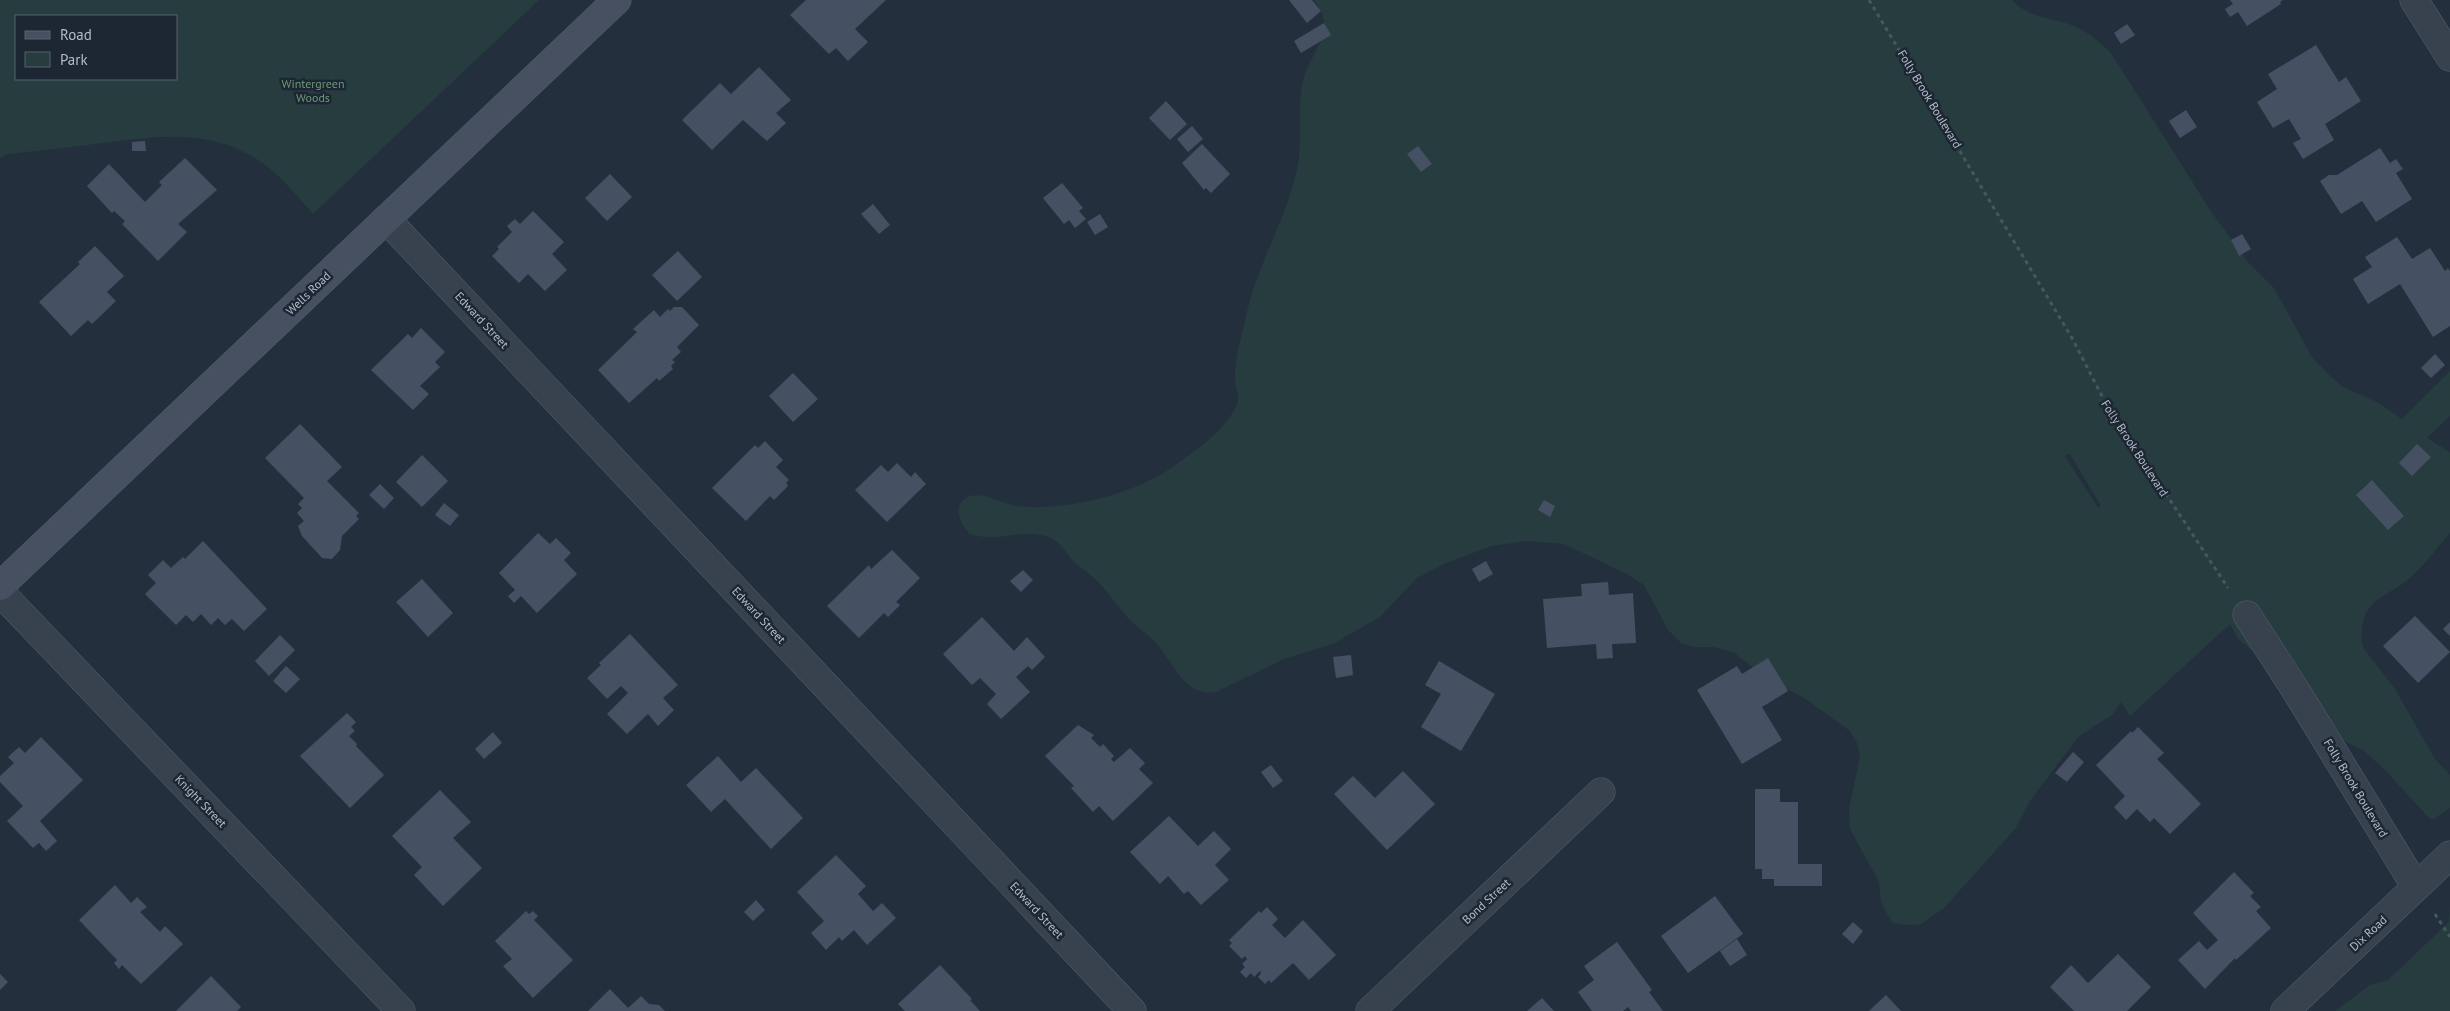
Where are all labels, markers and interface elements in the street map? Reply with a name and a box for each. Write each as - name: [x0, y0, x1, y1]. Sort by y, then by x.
- legend: [15, 15, 178, 80]
- text: Road: [60, 25, 92, 44]
- street label: Folly Brook Boulevard: [1895, 47, 1965, 151]
- text: Park: [60, 50, 88, 69]
- park label: Wintergreen Woods: [282, 76, 344, 105]
- street label: Wells Road: [283, 268, 333, 318]
- street label: Edward Street: [452, 289, 512, 351]
- street label: Folly Brook Boulevard: [2098, 397, 2172, 499]
- street label: Edward Street: [729, 584, 789, 646]
- street label: Folly Brook Boulevard: [2321, 736, 2391, 840]
- street label: Knight Street: [172, 771, 230, 831]
- street label: Bond Street: [1459, 875, 1513, 927]
- street label: Edward Street: [1007, 879, 1067, 941]
- street label: Dix Road: [2346, 912, 2390, 954]

